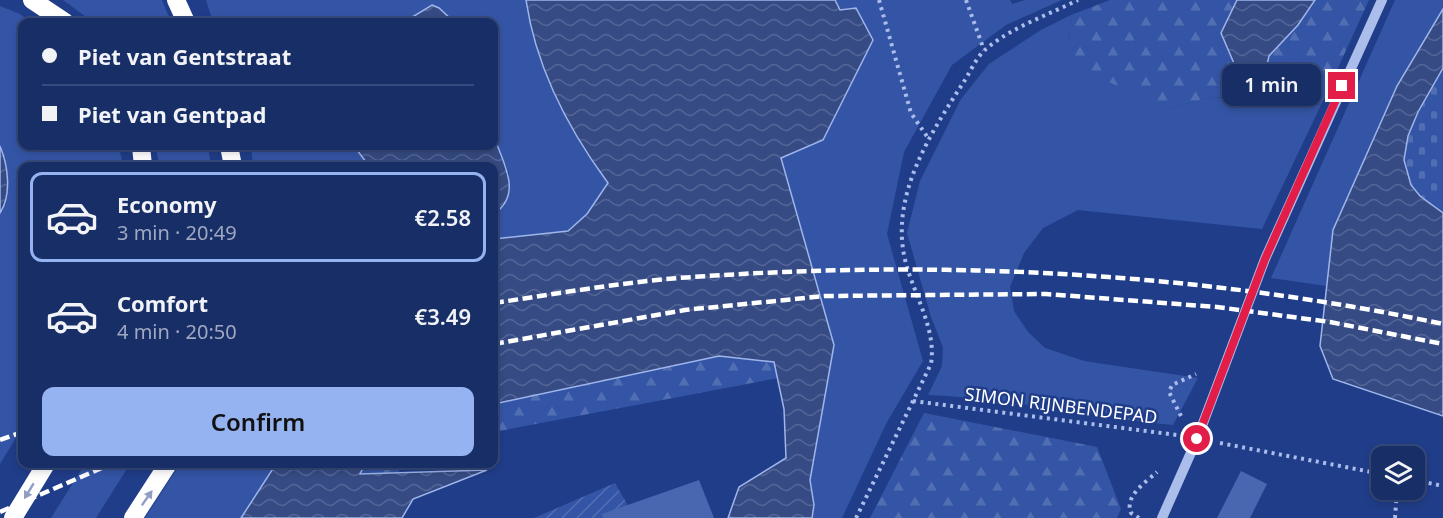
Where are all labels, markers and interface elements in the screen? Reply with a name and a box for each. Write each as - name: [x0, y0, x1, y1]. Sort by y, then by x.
- text: Piet van Gentstraat: [78, 41, 291, 71]
- callout: 1 min: [1222, 65, 1321, 107]
- text: 1 min: [1244, 71, 1299, 98]
- route end: [1328, 72, 1355, 99]
- text: Piet van Gentpad: [78, 99, 266, 129]
- text: Economy: [117, 189, 216, 219]
- icon: car: [45, 190, 99, 244]
- text: €2.58: [415, 202, 471, 232]
- text: 3 min · 20:49: [117, 219, 237, 246]
- text: Comfort: [117, 288, 208, 318]
- icon: car: [45, 289, 99, 343]
- text: €3.49: [415, 301, 471, 331]
- text: 4 min · 20:50: [117, 318, 237, 345]
- street label: SIMON RIJNBENDEPAD: [963, 381, 1159, 429]
- button: Confirm: [42, 387, 474, 456]
- route start: [1183, 425, 1210, 452]
- map controls: [1371, 446, 1425, 500]
- button: layers: [1371, 446, 1425, 500]
- one-way arrow: [24, 483, 35, 499]
- one-way arrow: [141, 490, 152, 506]

